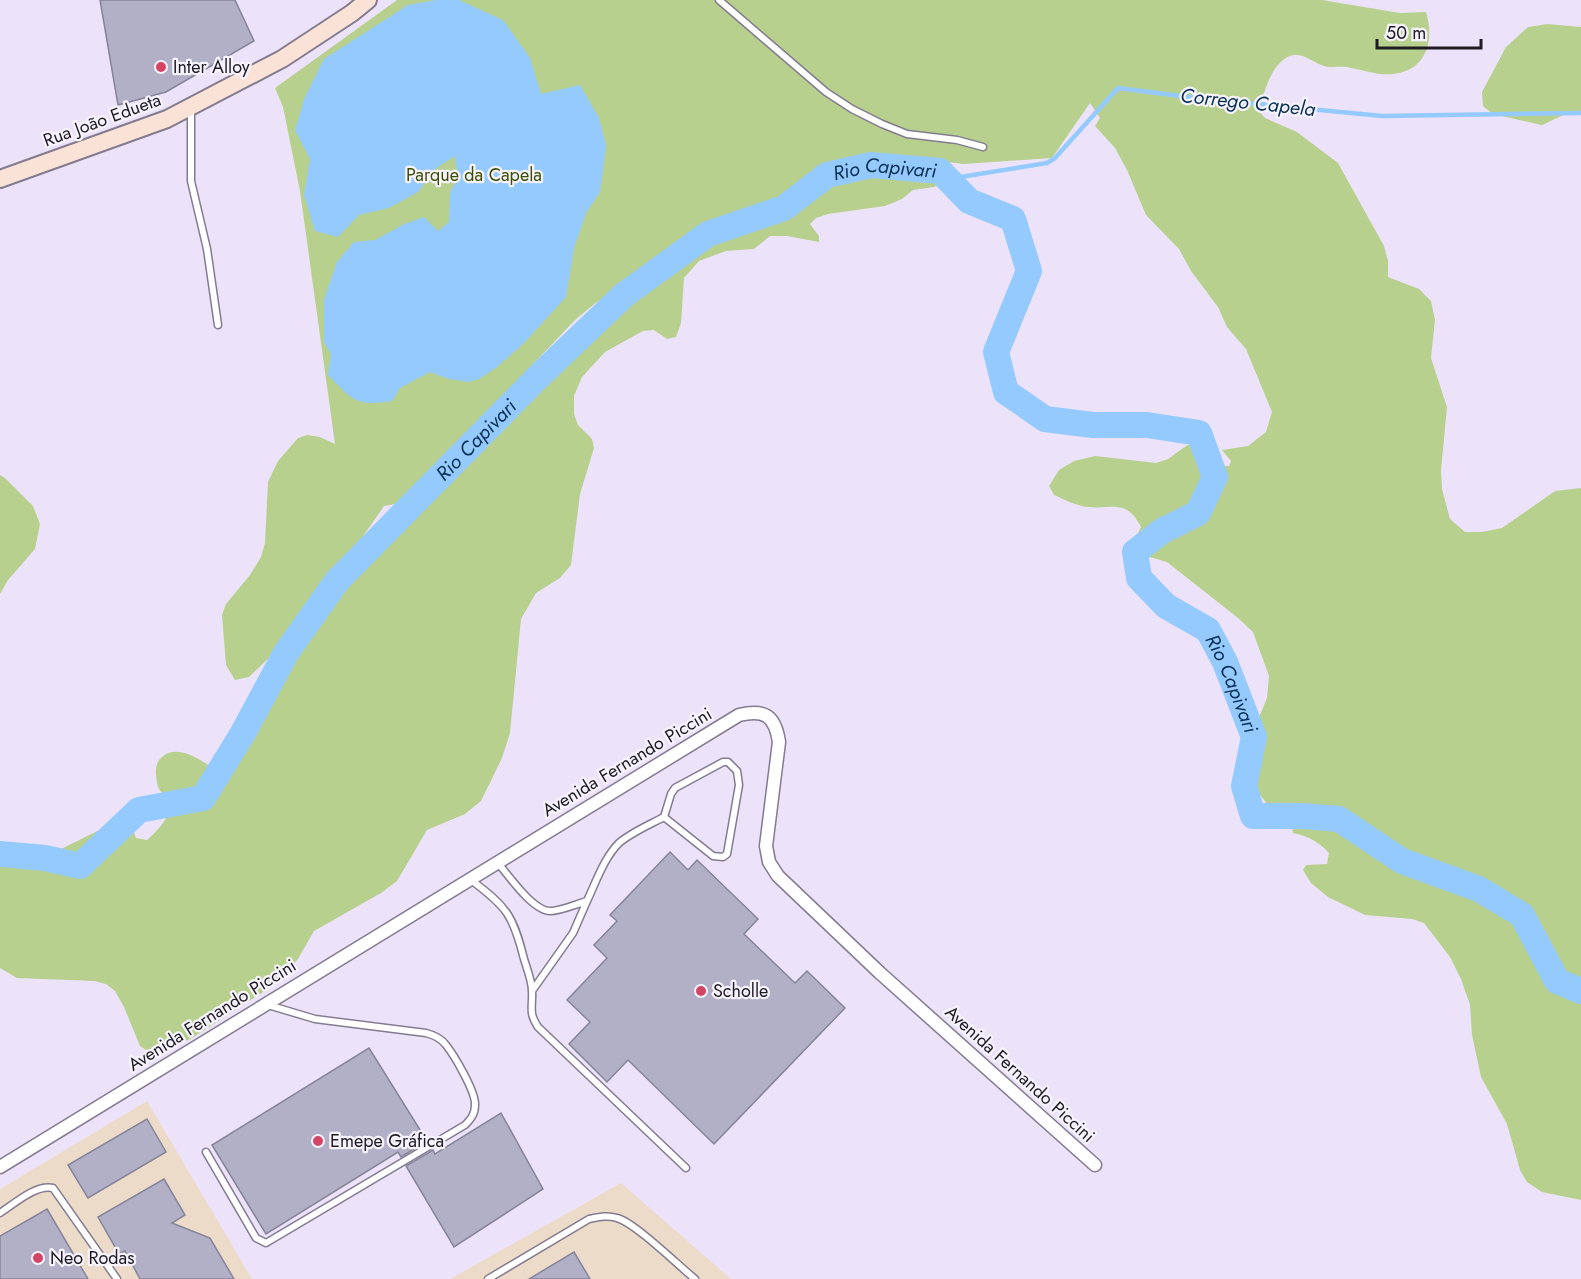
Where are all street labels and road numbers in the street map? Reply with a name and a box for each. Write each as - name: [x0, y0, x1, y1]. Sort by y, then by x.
- street label: Rua João Edueta: [39, 87, 165, 153]
- street label: Avenida Fernando Piccini: [537, 701, 717, 823]
- street label: Avenida Fernando Piccini: [123, 953, 301, 1077]
- street label: Avenida Fernando Piccini: [939, 999, 1101, 1149]

